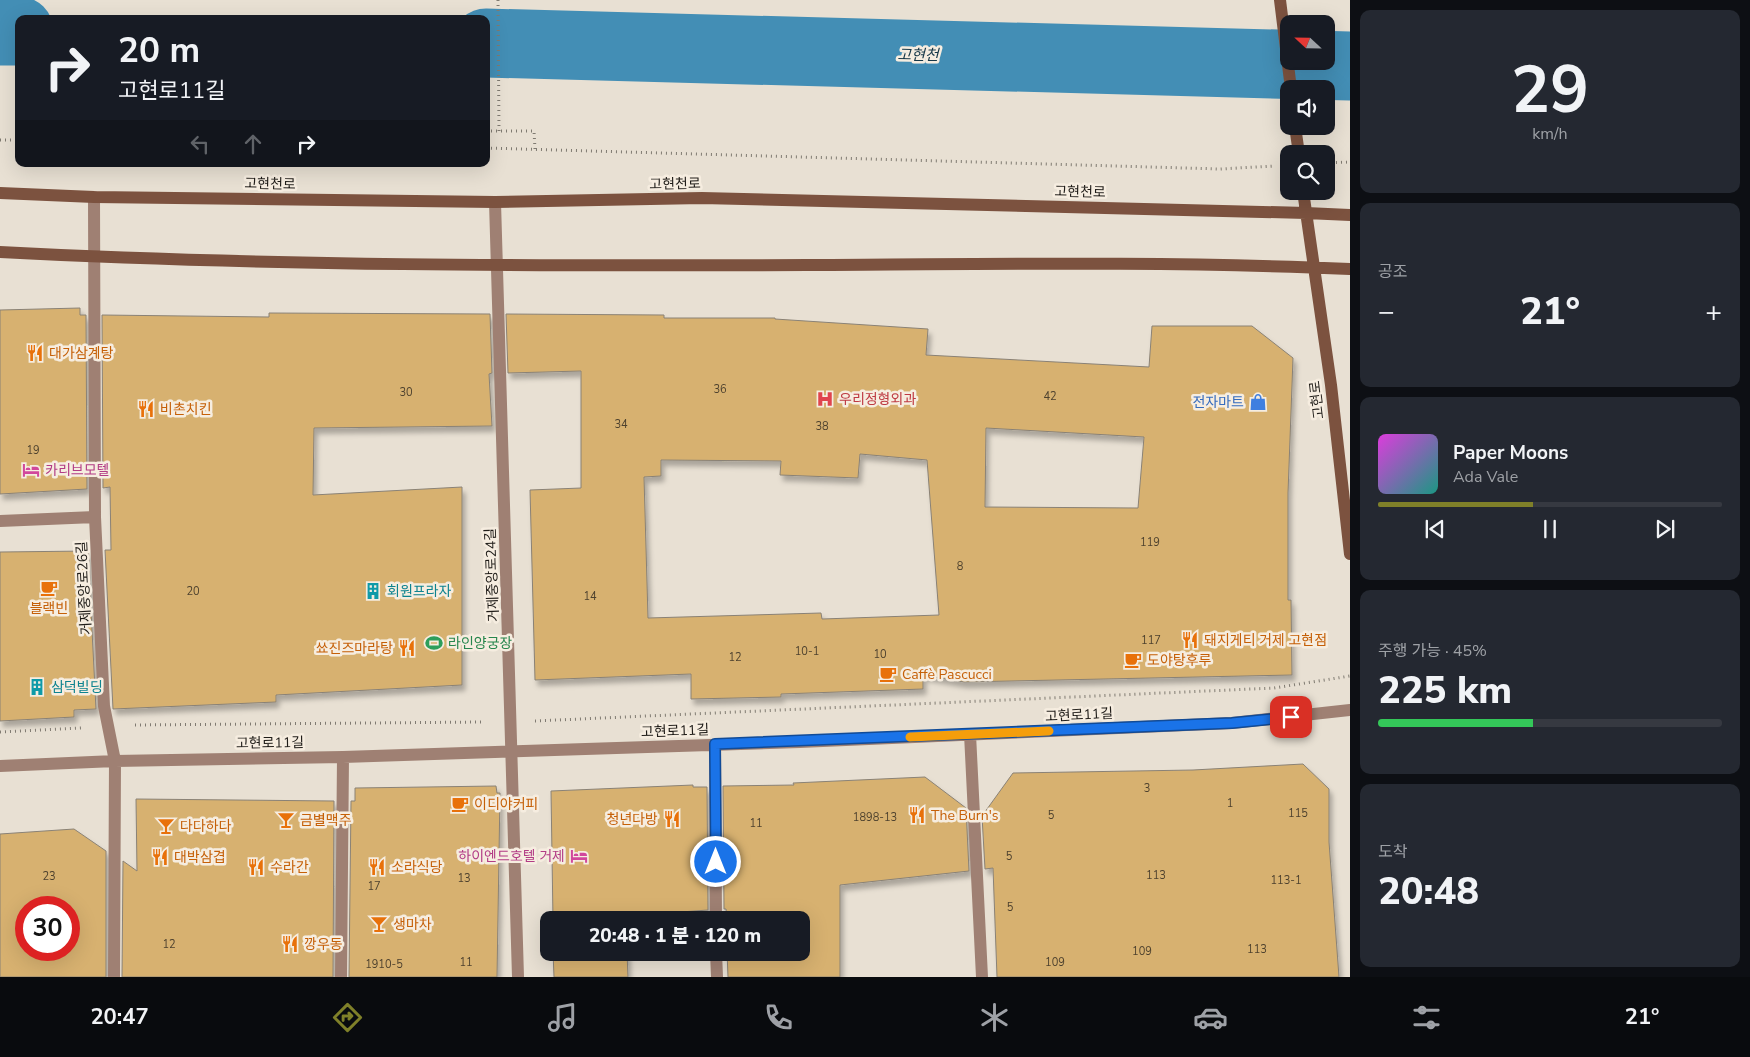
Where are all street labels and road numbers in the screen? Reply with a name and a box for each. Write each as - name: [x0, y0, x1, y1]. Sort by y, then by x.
- street label: 고현천로: [244, 174, 296, 194]
- street label: 고현천로: [649, 174, 701, 194]
- street label: 고현천로: [1054, 182, 1106, 202]
- street label: 고현로: [1305, 380, 1329, 420]
- street label: 거제중앙로24길: [481, 528, 503, 622]
- street label: 거제중앙로26길: [72, 541, 96, 635]
- street label: 고현로11길: [1044, 704, 1114, 726]
- street label: 고현로11길: [641, 720, 709, 742]
- street label: 고현로11길: [236, 733, 304, 753]

